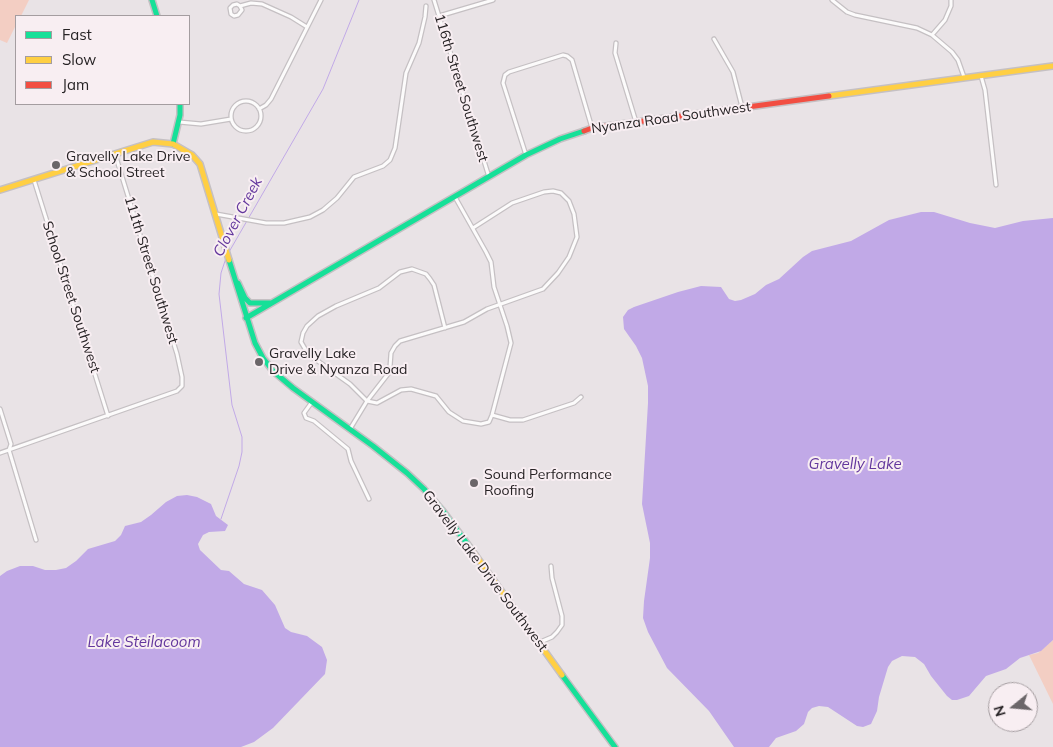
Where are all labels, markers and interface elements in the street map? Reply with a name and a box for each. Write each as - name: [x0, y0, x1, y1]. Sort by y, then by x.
- street label: 116th Street Southwest: [431, 12, 491, 164]
- legend: [15, 15, 190, 105]
- text: Fast: [62, 25, 92, 44]
- text: Slow: [62, 50, 96, 69]
- text: Jam: [62, 75, 89, 94]
- street label: Nyanza Road Southwest: [590, 98, 752, 138]
- place label: Gravelly Lake Drive & School Street: [66, 149, 190, 182]
- marker: Gravelly Lake Drive & School Street: [50, 159, 62, 171]
- water label: Clover Creek: [210, 174, 266, 260]
- street label: 111th Street Southwest: [121, 194, 181, 346]
- street label: School Street Southwest: [39, 219, 103, 375]
- place label: Gravelly Lake Drive & Nyanza Road: [269, 346, 407, 378]
- marker: Gravelly Lake Drive & Nyanza Road: [253, 356, 265, 368]
- water label: Gravelly Lake: [808, 455, 902, 473]
- place label: Sound Performance Roofing: [484, 467, 612, 500]
- marker: Sound Performance Roofing: [468, 477, 480, 489]
- street label: Gravelly Lake Drive Southwest: [419, 487, 551, 655]
- water label: Lake Steilacoom: [87, 633, 201, 651]
- north arrow: [988, 682, 1038, 732]
- text: N: [989, 703, 1010, 719]

